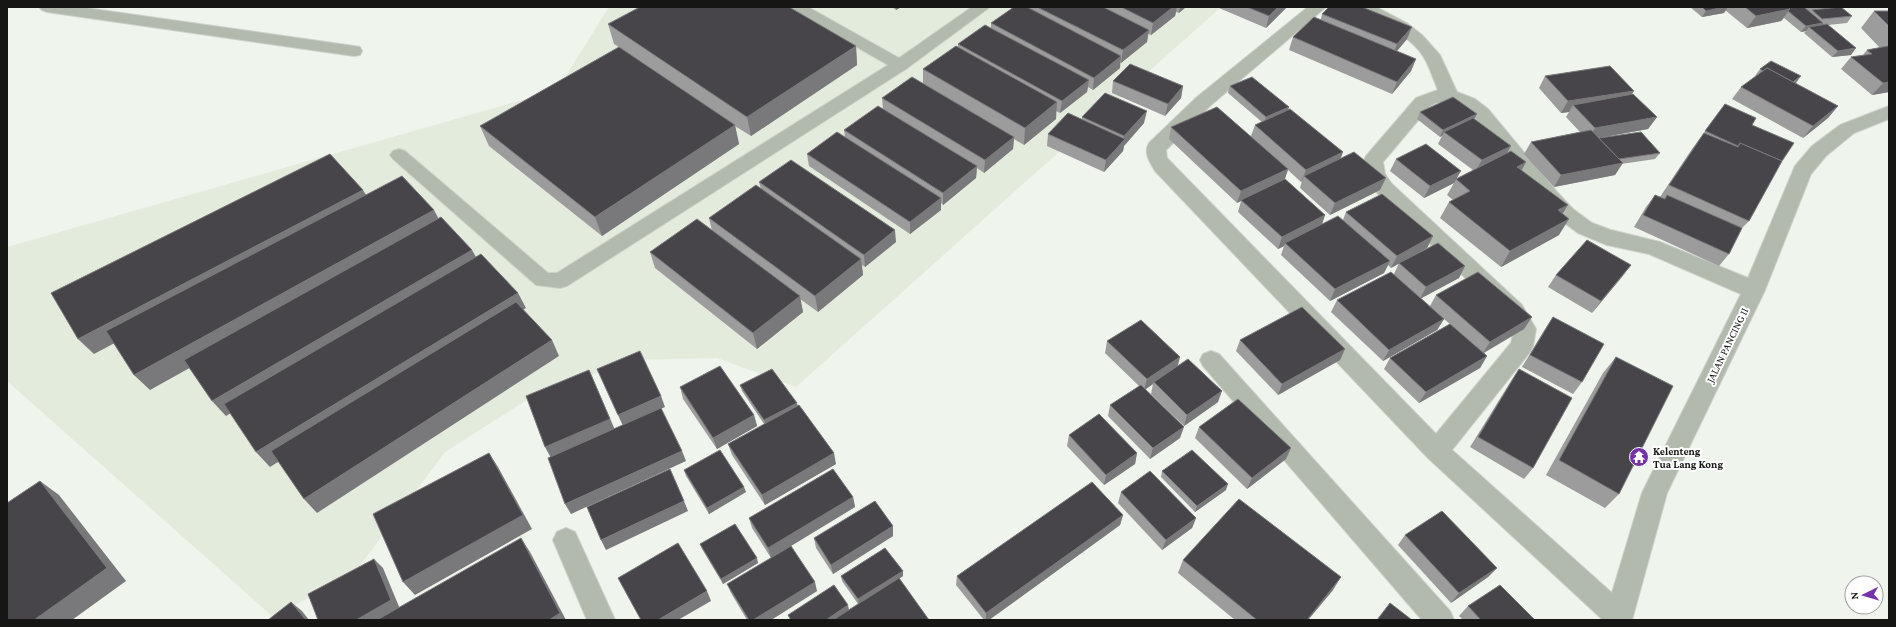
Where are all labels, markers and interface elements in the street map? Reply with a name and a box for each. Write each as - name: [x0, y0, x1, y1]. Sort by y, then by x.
- street label: JALAN PANCING II: [1703, 306, 1751, 386]
- place label: Kelenteng Tua Lang Kong: [1653, 445, 1723, 470]
- temple icon: Kelenteng Tua Lang Kong: [1628, 446, 1650, 468]
- north arrow: [1844, 575, 1884, 615]
- text: N: [1848, 591, 1860, 600]

